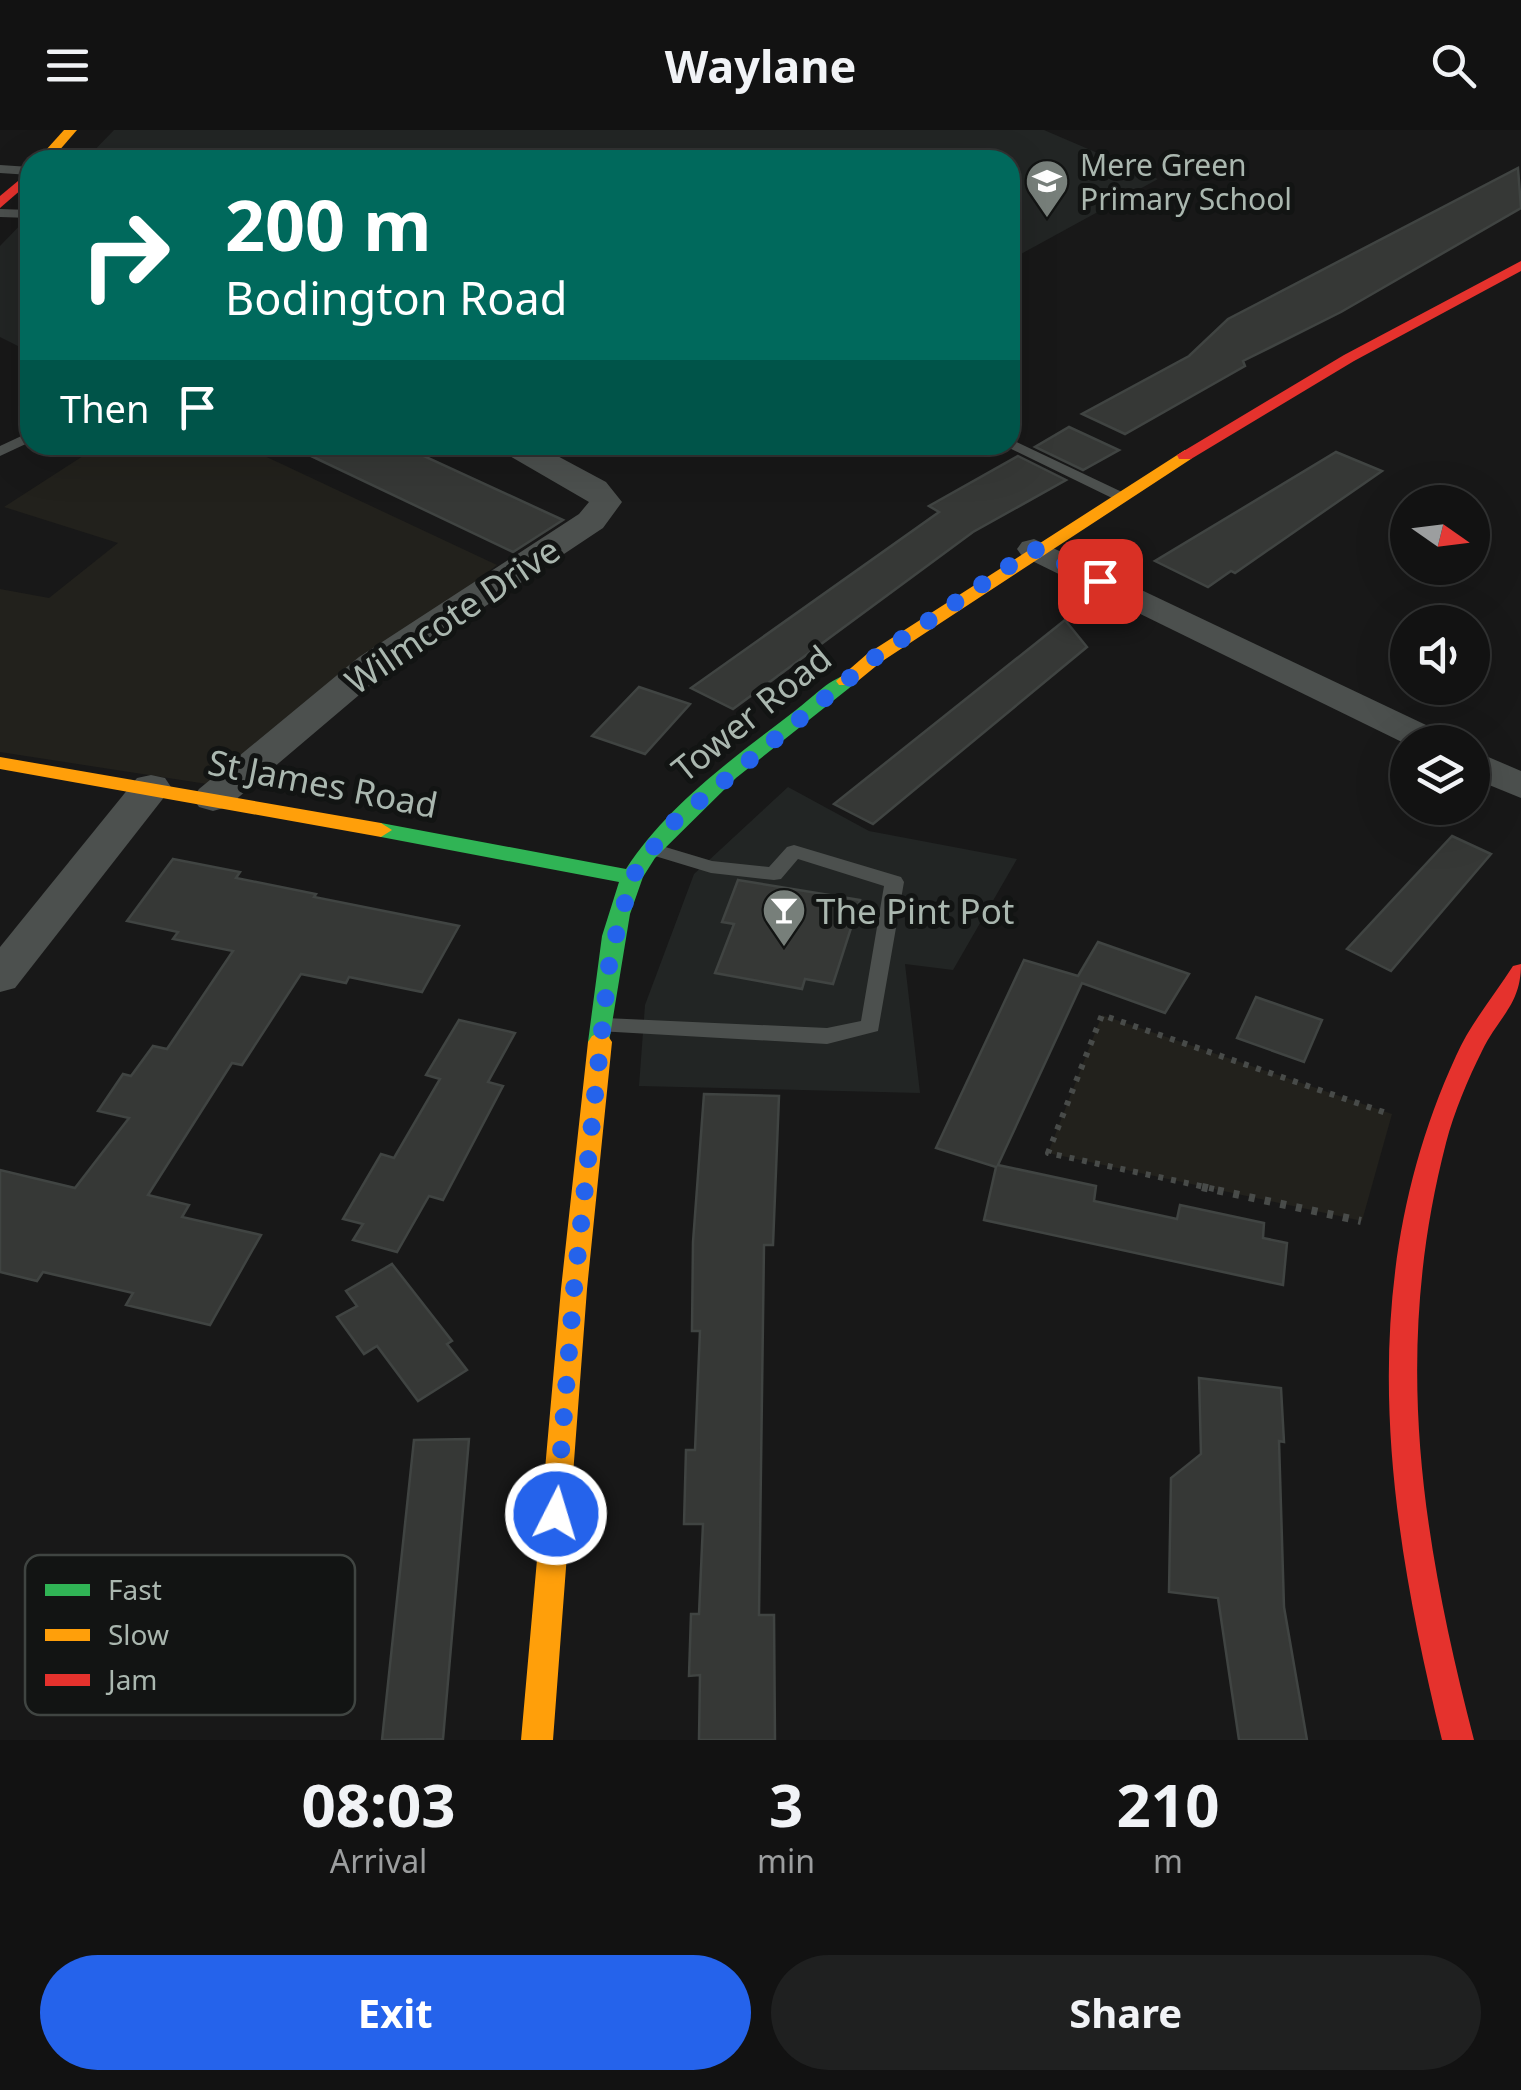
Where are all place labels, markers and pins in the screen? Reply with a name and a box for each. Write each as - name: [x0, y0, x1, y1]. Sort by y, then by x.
- place label: Mere Green Primary School: [1080, 144, 1292, 219]
- school or university icon: Mere Green Primary School: [1024, 158, 1070, 219]
- pin: [1058, 539, 1143, 624]
- bar icon: The Pint Pot: [761, 887, 807, 948]
- place label: The Pint Pot: [816, 887, 1015, 934]

